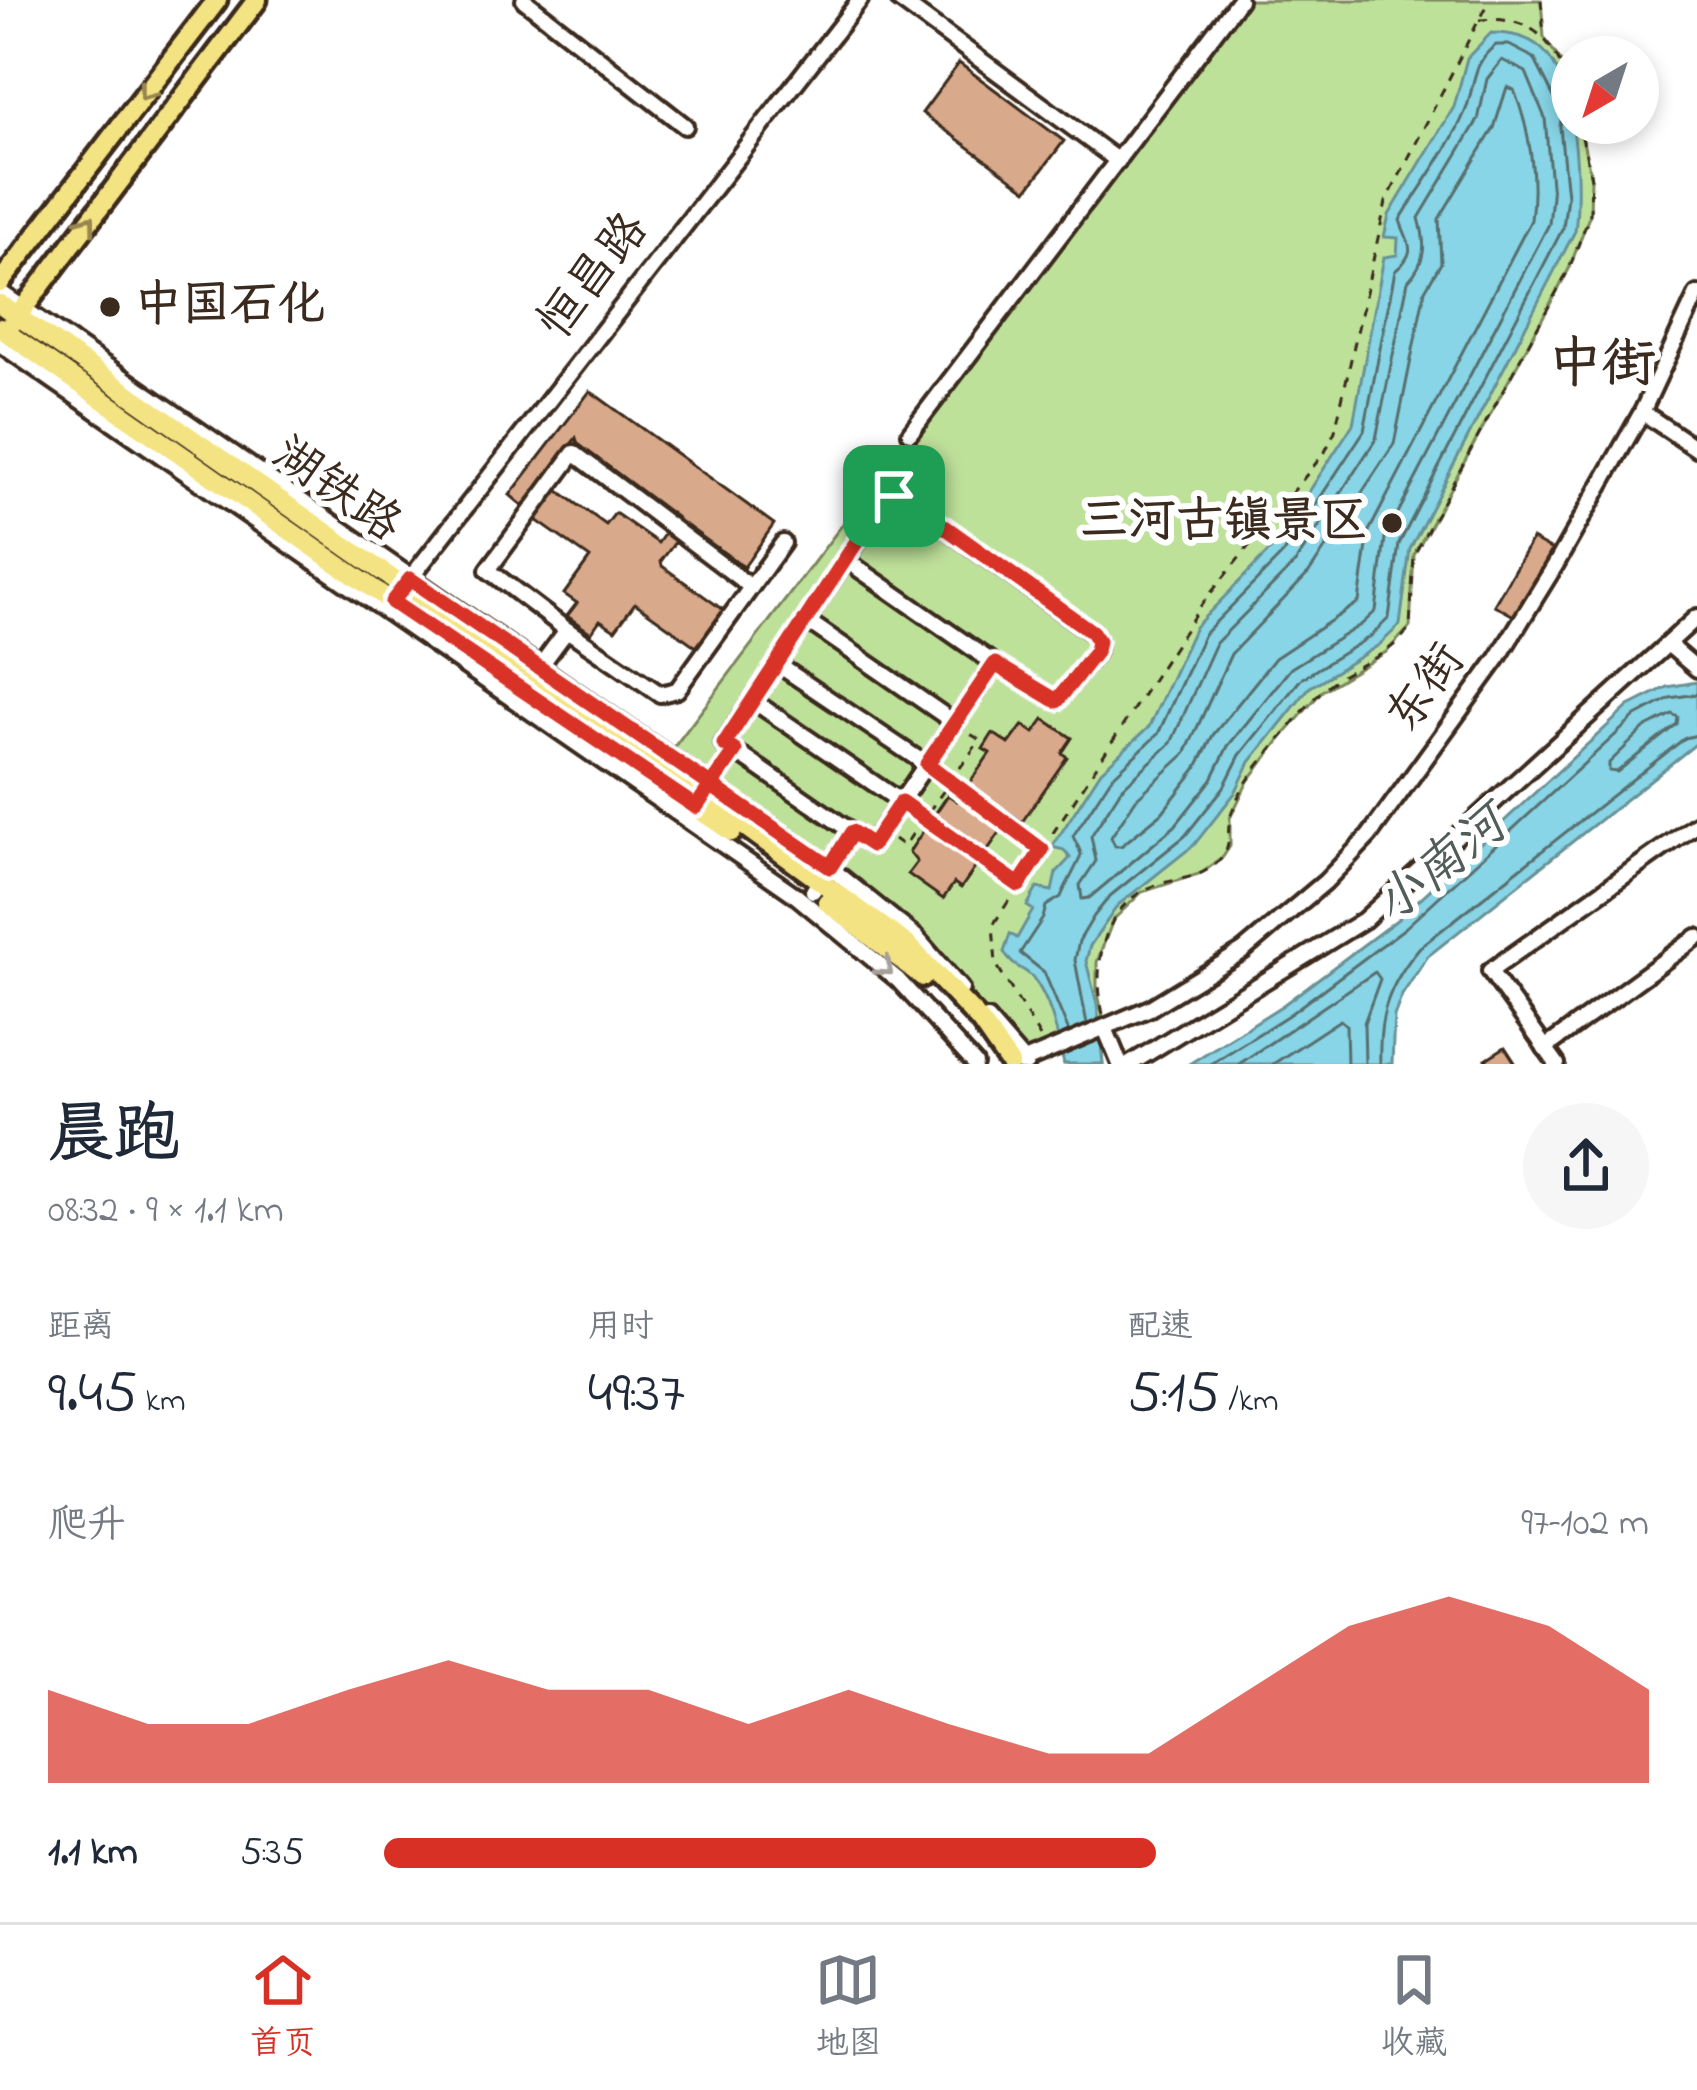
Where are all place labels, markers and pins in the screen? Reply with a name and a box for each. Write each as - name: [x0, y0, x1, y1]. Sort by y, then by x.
- place label: 中国石化: [134, 272, 326, 342]
- marker: 中国石化: [97, 294, 123, 320]
- pin: [843, 445, 945, 547]
- place label: 三河古镇景区: [1080, 488, 1368, 558]
- marker: 三河古镇景区: [1379, 510, 1405, 536]

